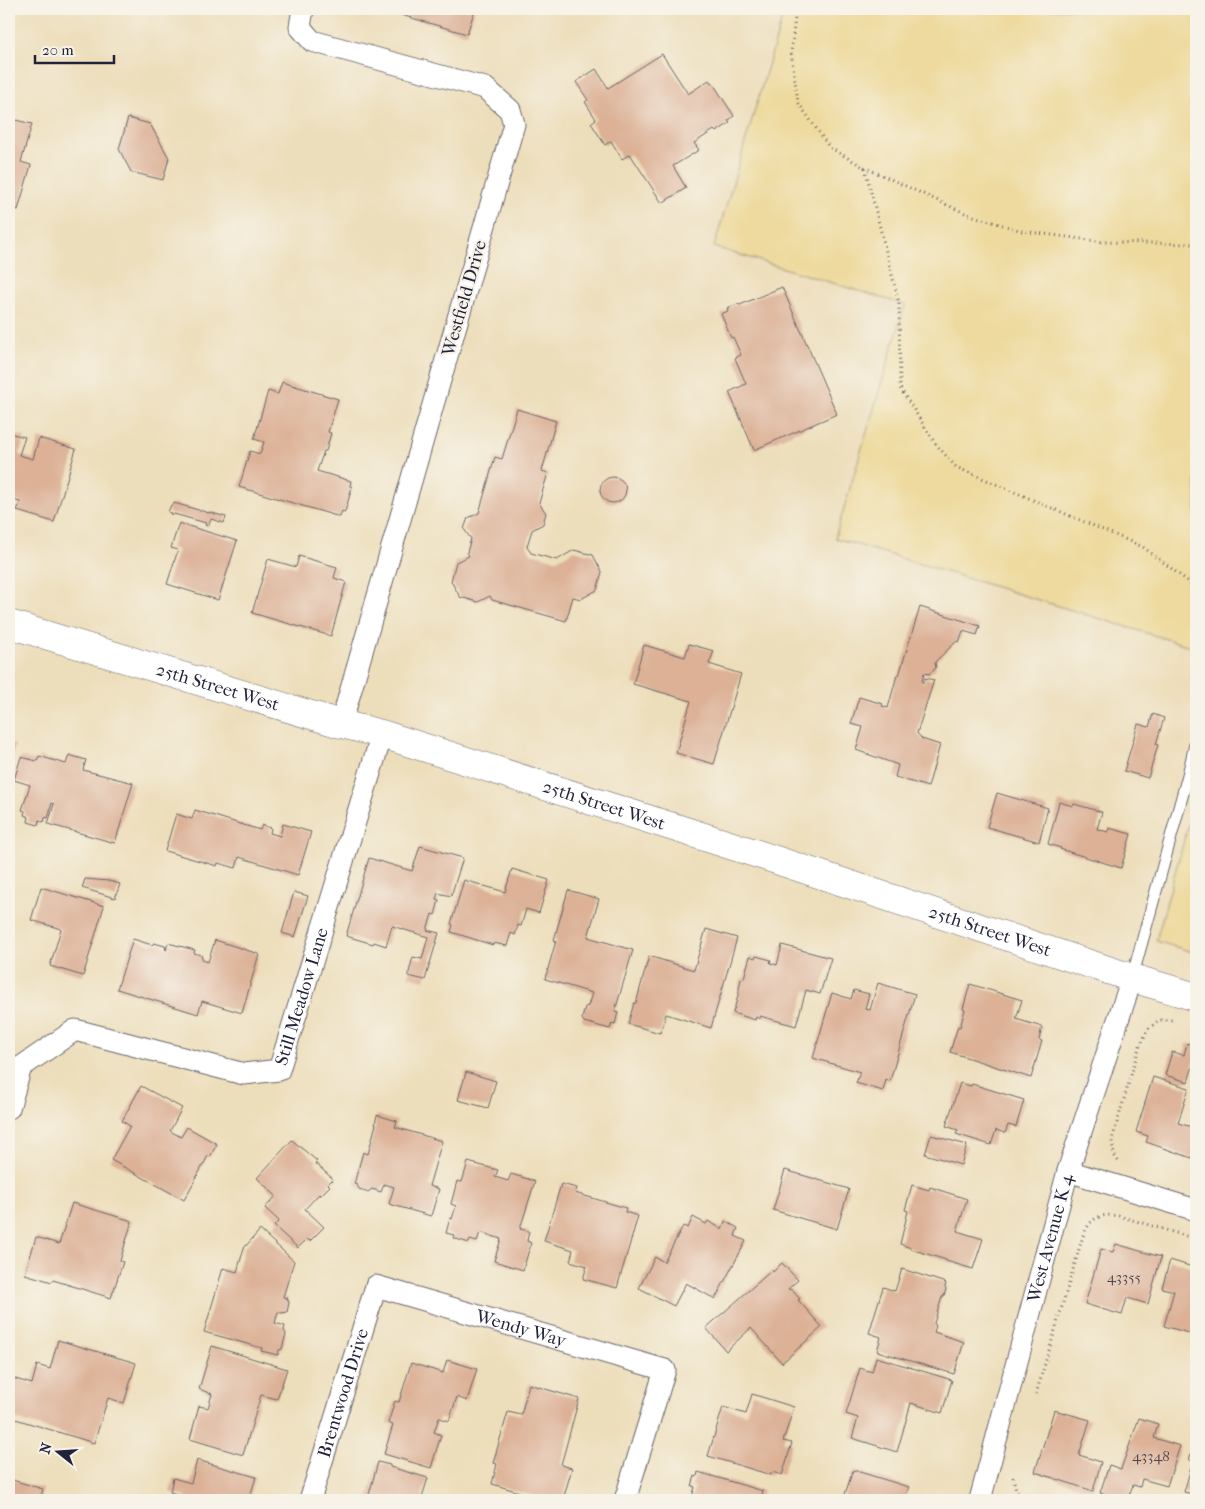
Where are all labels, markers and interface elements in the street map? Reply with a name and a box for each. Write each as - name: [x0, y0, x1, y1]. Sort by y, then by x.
- scale bar: [35, 32, 114, 64]
- text: 20 m: [42, 41, 74, 59]
- street label: Westfield Drive: [438, 238, 491, 360]
- street label: 25th Street West: [154, 659, 282, 716]
- street label: 25th Street West: [540, 776, 668, 835]
- street label: 25th Street West: [926, 901, 1054, 962]
- street label: Still Meadow Lane: [271, 925, 333, 1068]
- street label: West Avenue K 4: [1023, 1172, 1078, 1306]
- house number: 43355: [1107, 1268, 1141, 1286]
- street label: Wendy Way: [472, 1305, 570, 1352]
- street label: Brentwood Drive: [314, 1326, 373, 1460]
- north arrow: [32, 1426, 82, 1476]
- text: N: [36, 1440, 56, 1456]
- house number: 43348: [1132, 1447, 1170, 1465]

